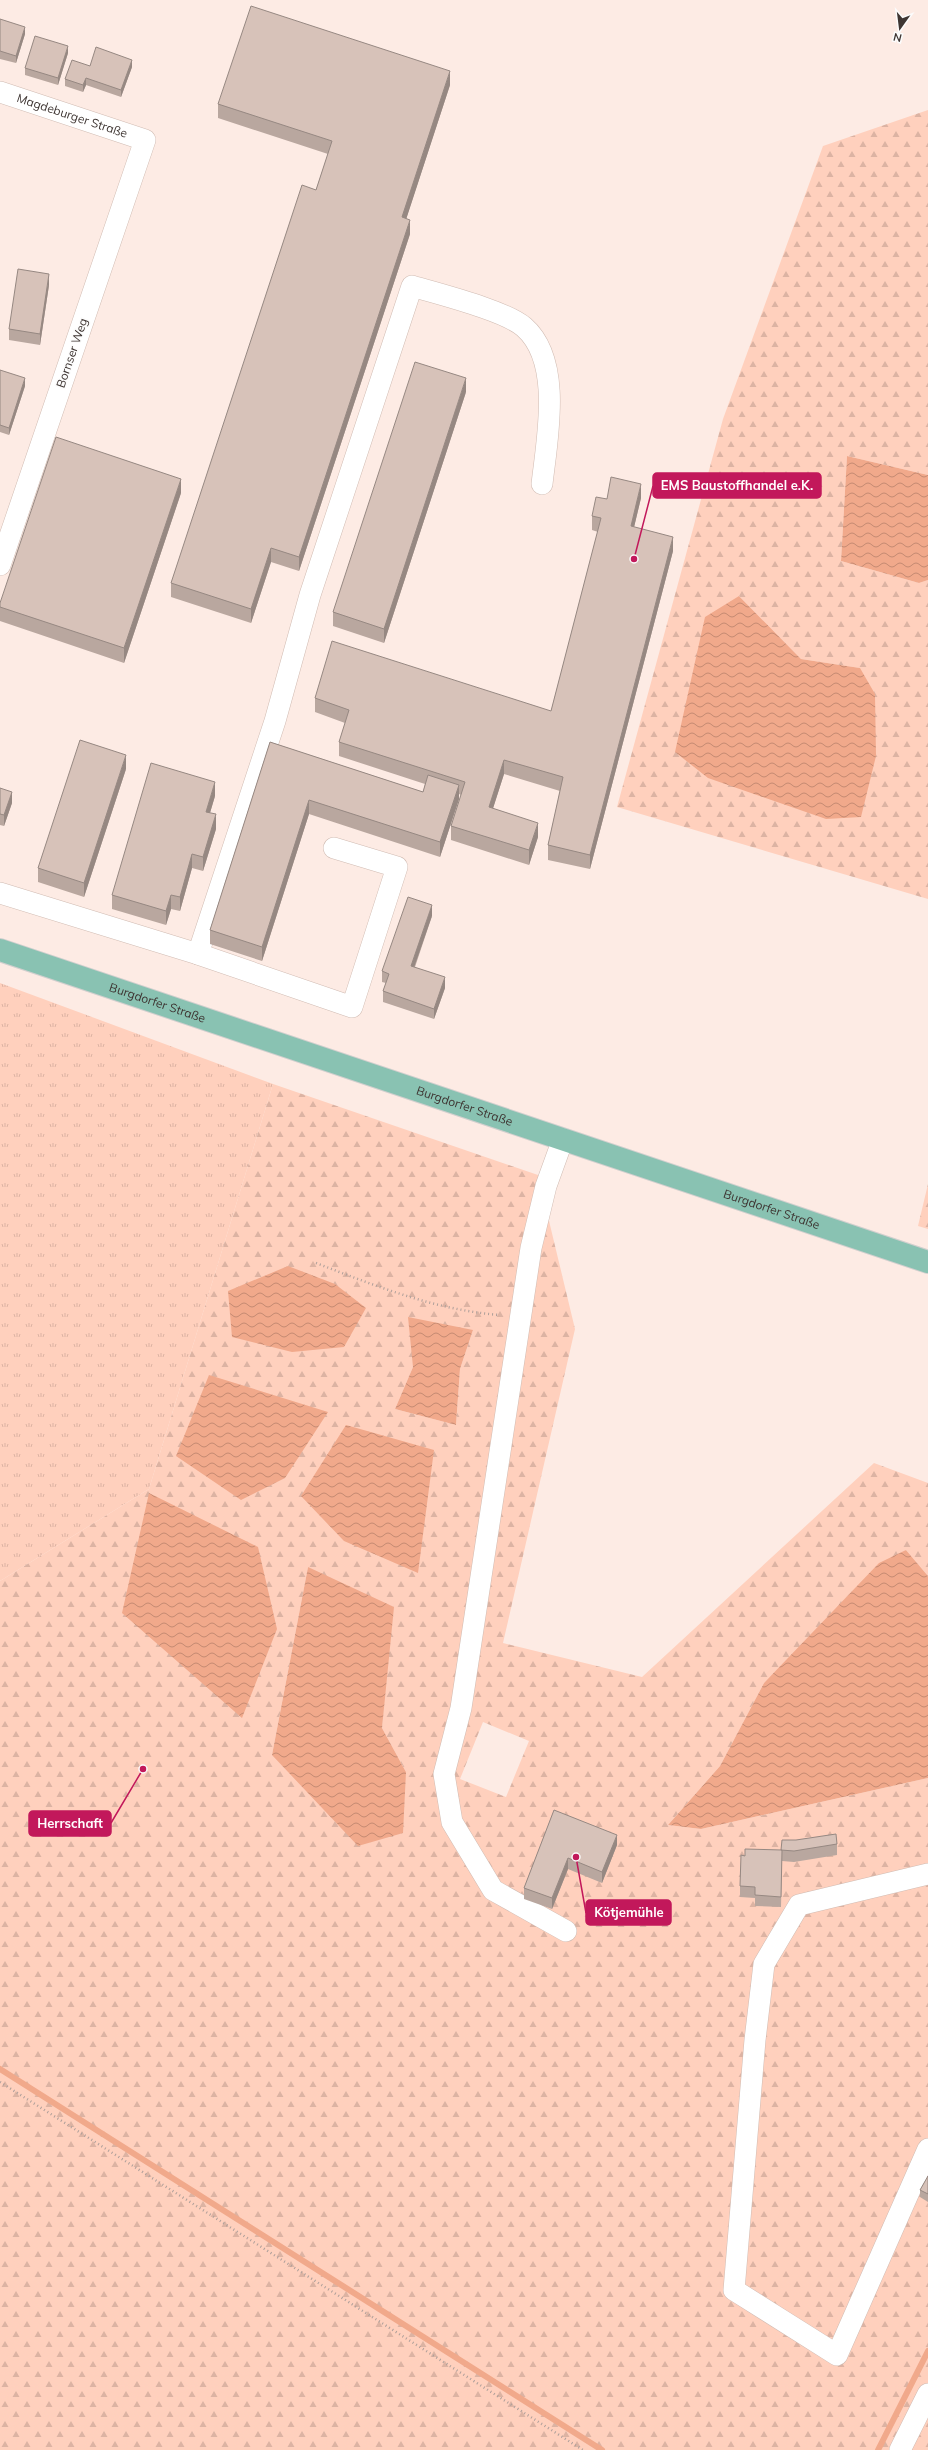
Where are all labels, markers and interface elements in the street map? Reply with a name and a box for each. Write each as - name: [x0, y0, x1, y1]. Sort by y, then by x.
- north arrow: [880, 8, 920, 48]
- text: N: [892, 30, 903, 46]
- street label: Magdeburger Straße: [15, 90, 129, 141]
- street label: Bornser Weg: [53, 316, 90, 390]
- callout: EMS Baustoffhandel e.K.: [653, 473, 821, 498]
- text: EMS Baustoffhandel e.K.: [661, 477, 813, 493]
- street label: Burgdorfer Straße: [107, 979, 208, 1026]
- street label: Burgdorfer Straße: [415, 1083, 515, 1129]
- street label: Burgdorfer Straße: [722, 1186, 822, 1232]
- callout: Herrschaft: [29, 1811, 111, 1836]
- text: Herrschaft: [37, 1815, 103, 1831]
- callout: Kötjemühle: [586, 1900, 671, 1925]
- text: Kötjemühle: [594, 1904, 664, 1920]

